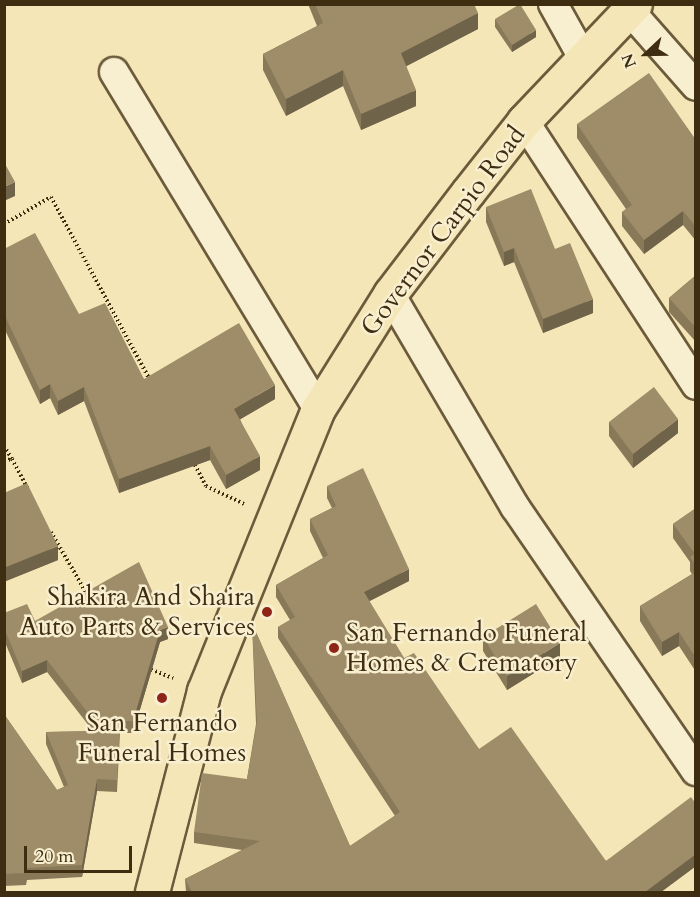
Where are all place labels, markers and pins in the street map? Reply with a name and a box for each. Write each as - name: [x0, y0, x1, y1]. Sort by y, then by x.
- place label: Shakira And Shaira Auto Parts & Services: [20, 581, 255, 642]
- marker: Shakira And Shaira Auto Parts & Services: [260, 605, 274, 619]
- place label: San Fernando Funeral Homes & Crematory: [346, 617, 587, 678]
- marker: San Fernando Funeral Homes & Crematory: [327, 641, 341, 655]
- marker: San Fernando Funeral Homes: [155, 691, 169, 705]
- place label: San Fernando Funeral Homes: [78, 707, 246, 768]

